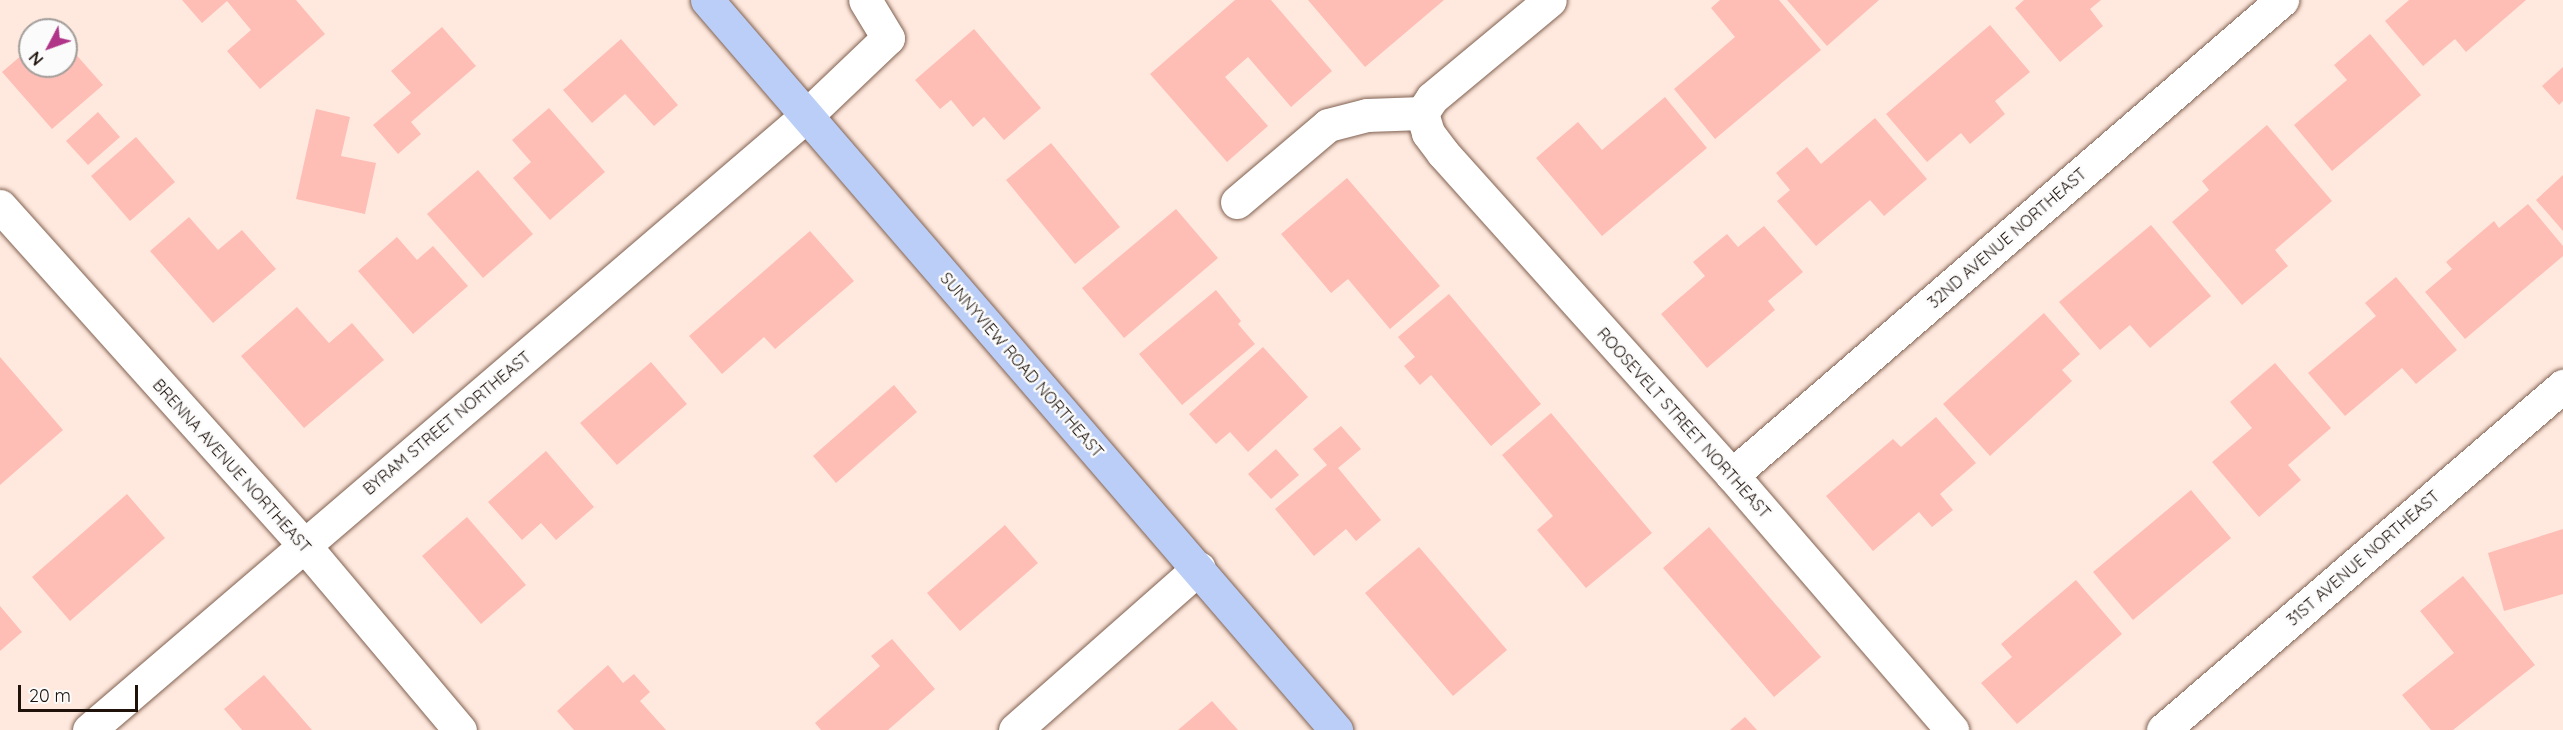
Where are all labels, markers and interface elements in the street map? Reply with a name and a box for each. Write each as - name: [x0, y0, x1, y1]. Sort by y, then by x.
- north arrow: [18, 18, 78, 78]
- text: N: [25, 48, 47, 70]
- street label: 32ND AVENUE NORTHEAST: [1924, 164, 2090, 312]
- street label: SUNNYVIEW ROAD NORTHEAST: [936, 269, 1108, 461]
- street label: ROOSEVELT STREET NORTHEAST: [1593, 324, 1775, 522]
- street label: BYRAM STREET NORTHEAST: [359, 347, 535, 499]
- street label: BRENNA AVENUE NORTHEAST: [149, 375, 315, 557]
- street label: 31ST AVENUE NORTHEAST: [2283, 486, 2443, 630]
- scale bar: [21, 673, 141, 711]
- text: 20 m: [29, 684, 71, 707]

